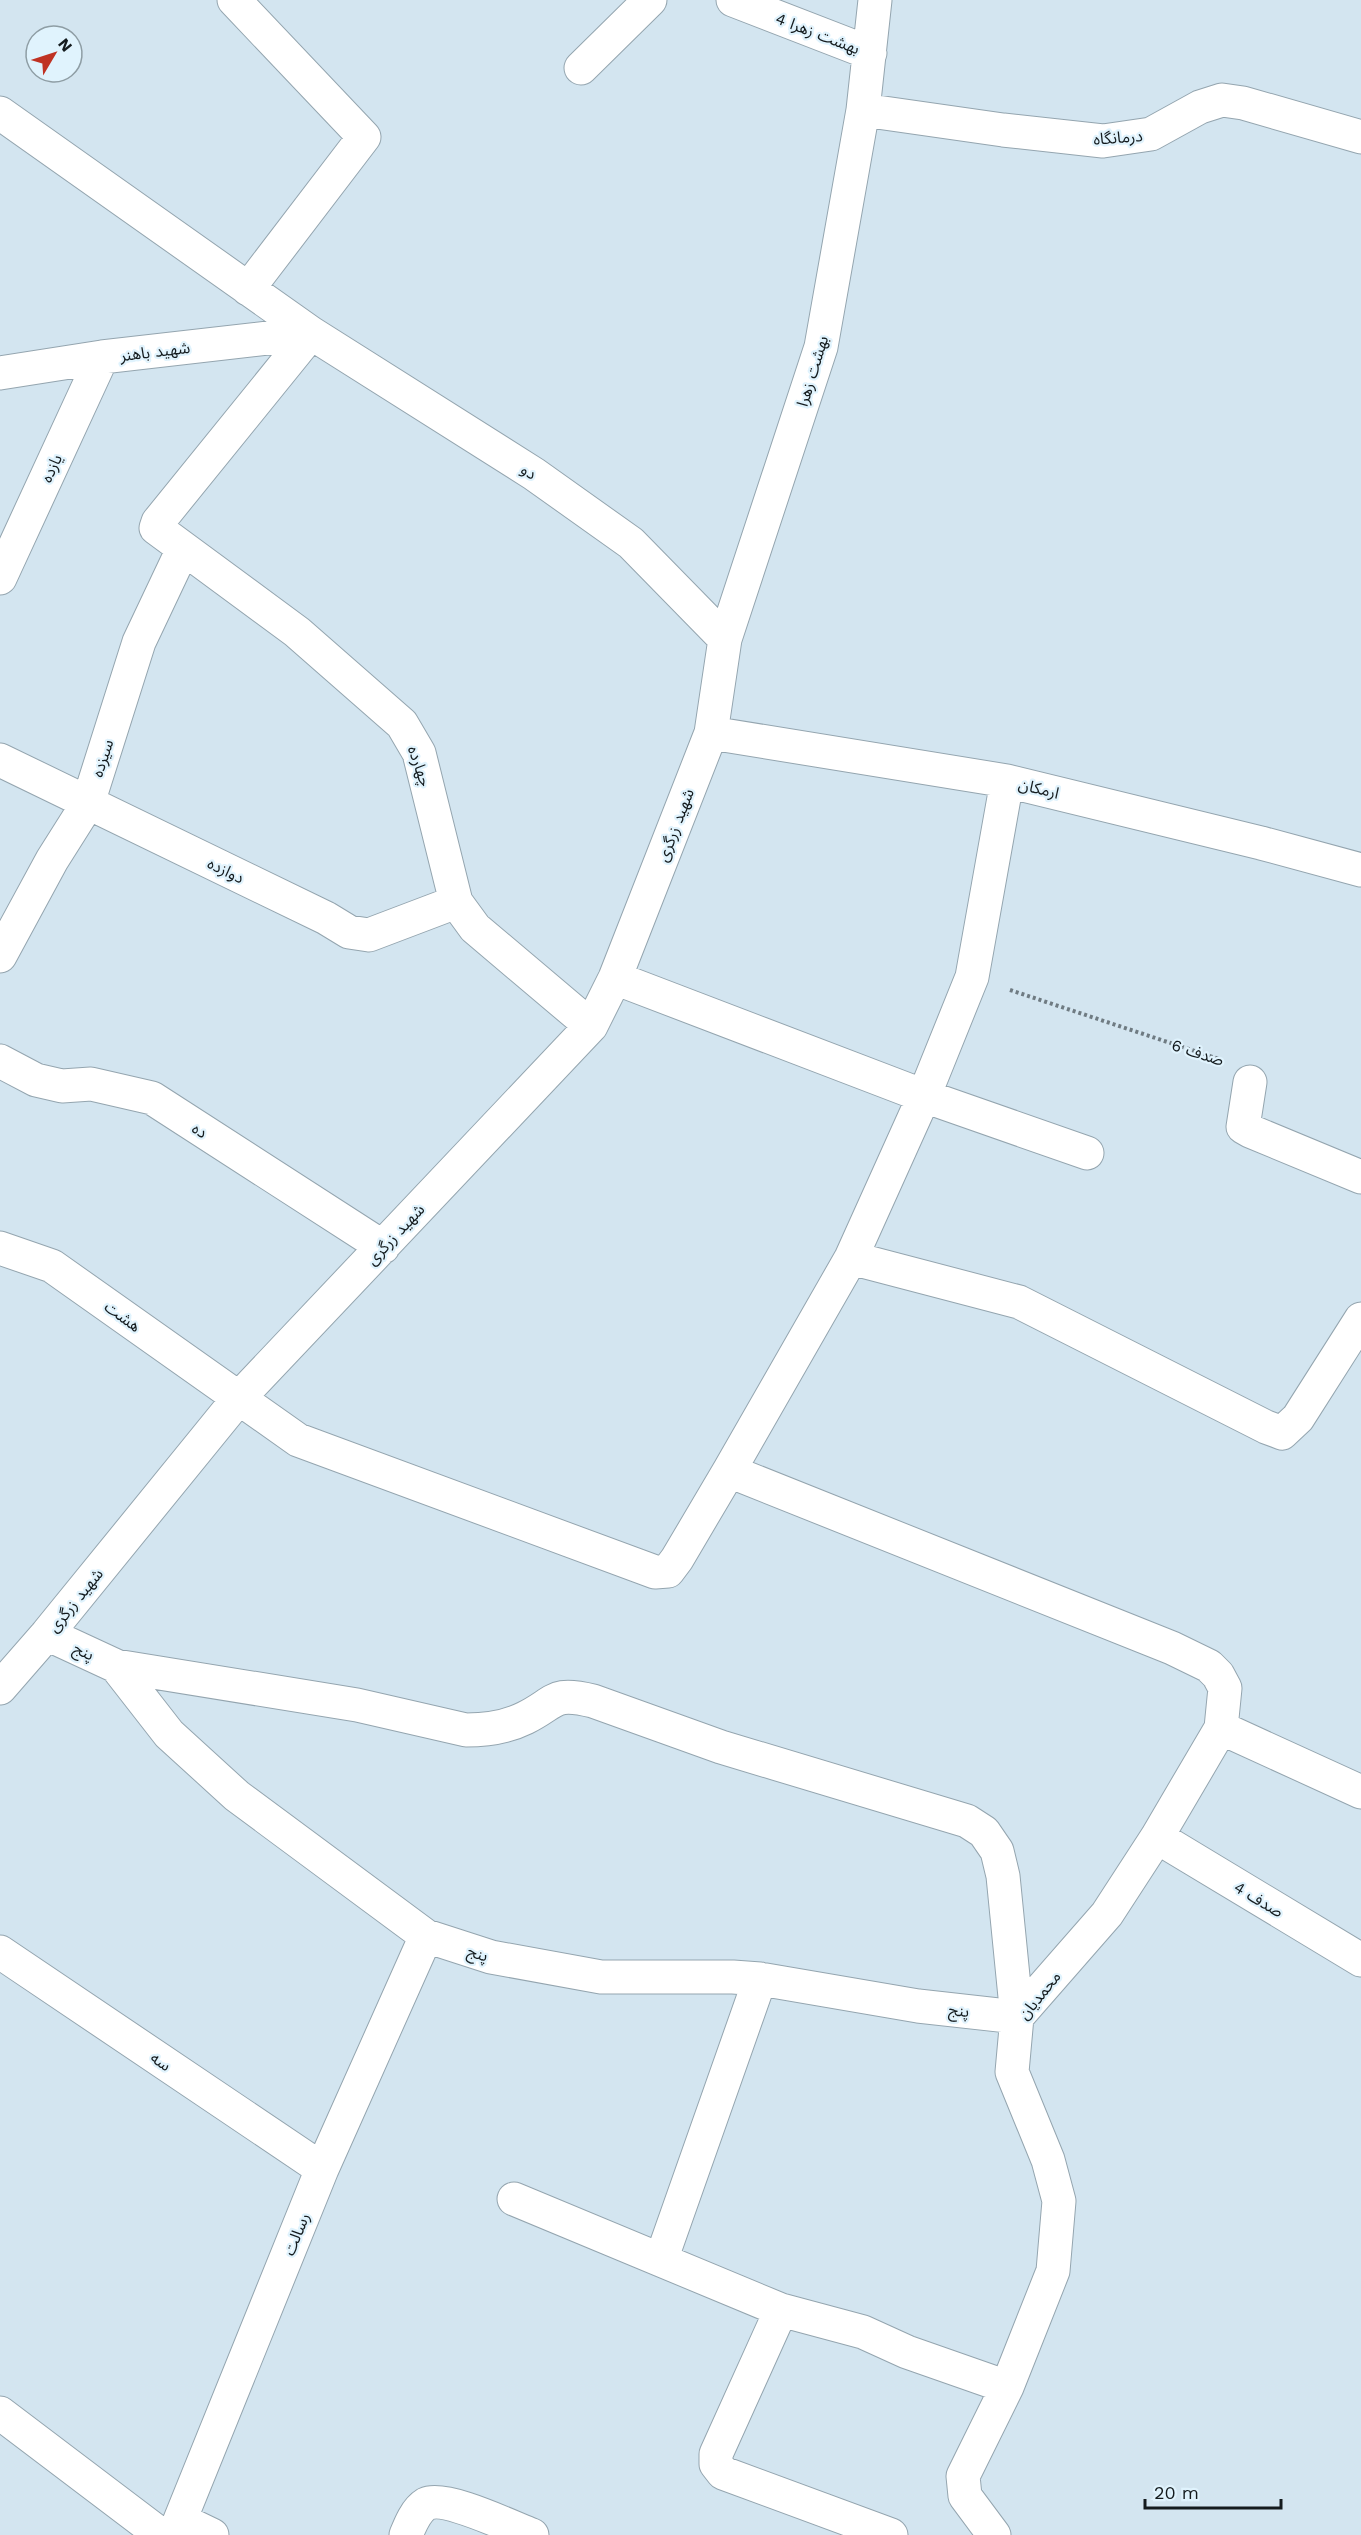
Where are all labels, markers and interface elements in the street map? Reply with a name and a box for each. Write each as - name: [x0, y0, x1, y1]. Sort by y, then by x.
- street label: بهشت زهرا 4: [773, 9, 862, 58]
- north arrow: [24, 24, 84, 84]
- text: N: [54, 34, 76, 55]
- street label: درمانگاه: [1093, 126, 1143, 149]
- street label: بهشت زهرا: [793, 333, 832, 409]
- street label: شهید باهنر: [118, 338, 191, 365]
- street label: یازده: [37, 451, 66, 485]
- street label: دو: [517, 459, 540, 483]
- street label: سیزده: [87, 737, 117, 779]
- street label: چهارده: [403, 743, 435, 789]
- street label: ارمکان: [1017, 774, 1061, 803]
- street label: شهید زرگری: [653, 786, 698, 864]
- street label: دوازده: [204, 854, 247, 887]
- street label: صدف 6: [1169, 1035, 1226, 1070]
- street label: ده: [189, 1119, 211, 1142]
- street label: شهید زرگری: [362, 1200, 429, 1269]
- street label: هشت: [101, 1297, 145, 1336]
- street label: شهید زرگری: [44, 1564, 107, 1636]
- street label: پنج: [69, 1638, 97, 1667]
- street label: صدف 4: [1231, 1877, 1287, 1921]
- street label: پنج: [464, 1941, 491, 1968]
- street label: محمدیان: [1014, 1967, 1065, 2023]
- street label: پنج: [947, 2000, 970, 2024]
- street label: سه: [147, 2048, 174, 2075]
- street label: رسالت: [279, 2210, 314, 2258]
- scale bar: [1145, 2472, 1282, 2510]
- text: 20 m: [1154, 2482, 1199, 2503]

